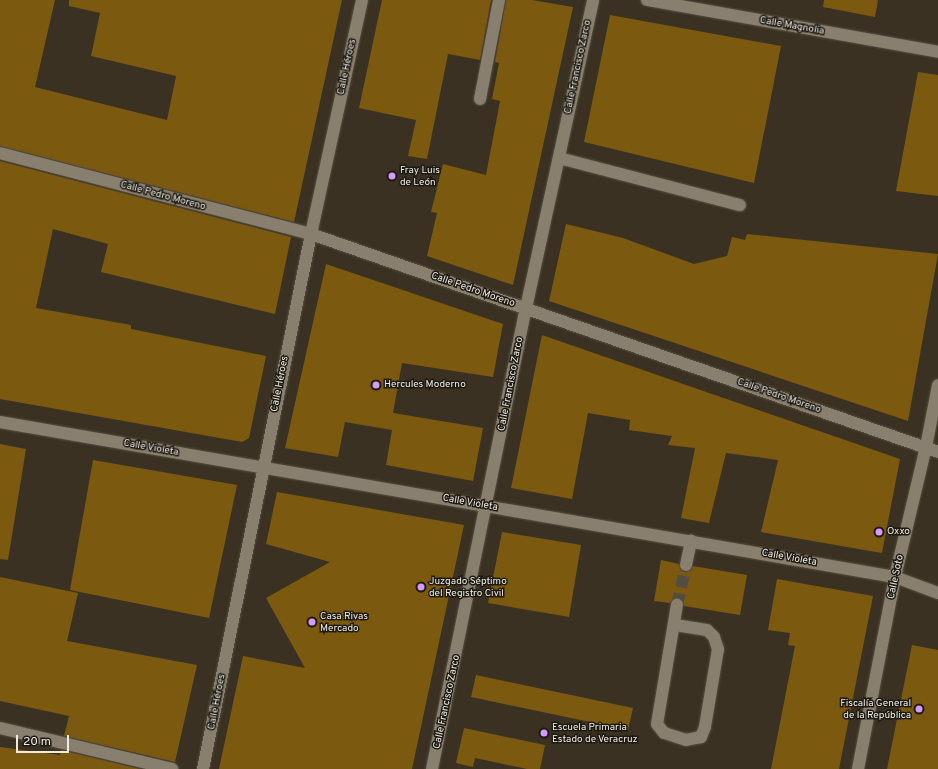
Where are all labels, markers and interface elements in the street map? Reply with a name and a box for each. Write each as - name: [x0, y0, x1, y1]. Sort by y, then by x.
- street label: Calle Magnolia: [759, 14, 825, 38]
- street label: Calle Francisco Zarco: [562, 19, 594, 115]
- street label: Calle Héroes: [335, 38, 359, 96]
- place label: Fray Luis de León: [400, 164, 440, 188]
- marker: Fray Luis de León: [387, 171, 397, 181]
- street label: Calle Pedro Moreno: [119, 179, 207, 213]
- street label: Calle Pedro Moreno: [430, 270, 516, 310]
- street label: Calle Francisco Zarco: [496, 336, 526, 432]
- street label: Calle Héroes: [269, 355, 291, 413]
- street label: Calle Pedro Moreno: [736, 376, 822, 416]
- place label: Hercules Moderno: [384, 379, 466, 391]
- marker: Hercules Moderno: [371, 380, 381, 390]
- street label: Calle Violeta: [122, 437, 180, 459]
- street label: Calle Violeta: [441, 492, 499, 514]
- place label: Oxxo: [887, 526, 910, 538]
- marker: Oxxo: [874, 527, 884, 537]
- street label: Calle Violeta: [760, 547, 818, 569]
- street label: Calle Soto: [885, 554, 907, 600]
- place label: Juzgado Séptimo del Registro Civil: [429, 575, 507, 598]
- marker: Juzgado Séptimo del Registro Civil: [416, 582, 426, 592]
- place label: Casa Rivas Mercado: [320, 610, 368, 634]
- marker: Casa Rivas Mercado: [307, 617, 317, 627]
- street label: Calle Francisco Zarco: [431, 654, 463, 750]
- street label: Calle Héroes: [206, 673, 228, 731]
- place label: Fiscalía General de la República: [840, 697, 911, 720]
- marker: Fiscalía General de la República: [914, 704, 924, 714]
- place label: Escuela Primaria Estado de Veracruz: [552, 721, 638, 744]
- scale bar: [18, 727, 71, 753]
- marker: Escuela Primaria Estado de Veracruz: [539, 728, 549, 738]
- text: 20 m: [23, 734, 51, 750]

